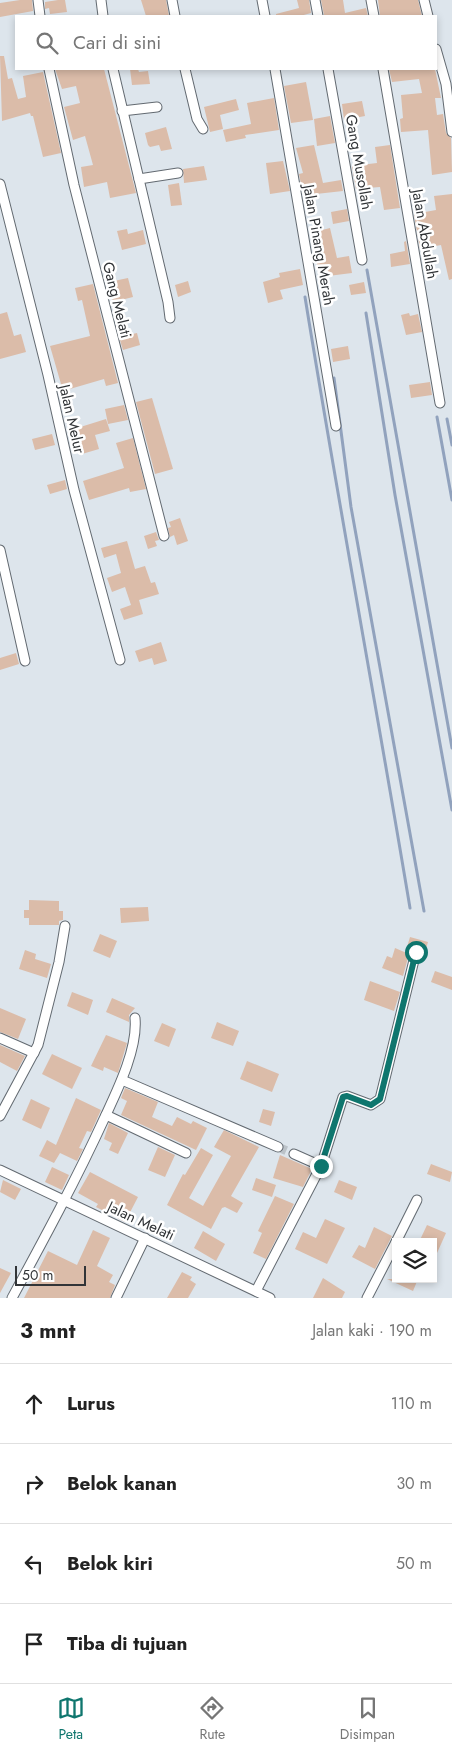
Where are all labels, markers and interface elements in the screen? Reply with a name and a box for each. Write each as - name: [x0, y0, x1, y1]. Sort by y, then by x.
- search box: [15, 15, 437, 70]
- icon: search: [33, 29, 61, 57]
- text: Cari di sini: [73, 29, 161, 56]
- street label: Gang Musollah: [340, 113, 378, 211]
- street label: Jalan Pinang Merah: [297, 181, 340, 307]
- street label: Jalan Abdullah: [406, 185, 444, 281]
- street label: Gang Melati: [97, 260, 137, 340]
- street label: Jalan Melur: [53, 380, 91, 457]
- route start: [405, 941, 428, 964]
- route end: [310, 1155, 333, 1178]
- street label: Jalan Melati: [102, 1195, 178, 1246]
- map controls: [392, 1238, 437, 1283]
- button: layers: [392, 1238, 437, 1283]
- scale bar: [15, 1263, 86, 1286]
- text: 50 m: [22, 1265, 53, 1285]
- text: 3 mnt: [20, 1316, 75, 1346]
- text: Jalan kaki · 190 m: [312, 1319, 432, 1342]
- icon: ahead: [20, 1390, 48, 1418]
- text: Lurus: [67, 1390, 115, 1417]
- text: 110 m: [391, 1392, 432, 1415]
- icon: right: [20, 1470, 48, 1498]
- text: Belok kanan: [67, 1470, 177, 1497]
- text: 30 m: [396, 1472, 432, 1495]
- icon: left: [20, 1550, 48, 1578]
- text: Belok kiri: [67, 1550, 153, 1577]
- text: 50 m: [396, 1552, 432, 1575]
- icon: arrive: [20, 1630, 48, 1658]
- text: Tiba di tujuan: [67, 1630, 187, 1657]
- tab: Peta: [57, 1694, 85, 1744]
- tab: Rute: [198, 1694, 226, 1744]
- tab: Disimpan: [340, 1694, 395, 1744]

